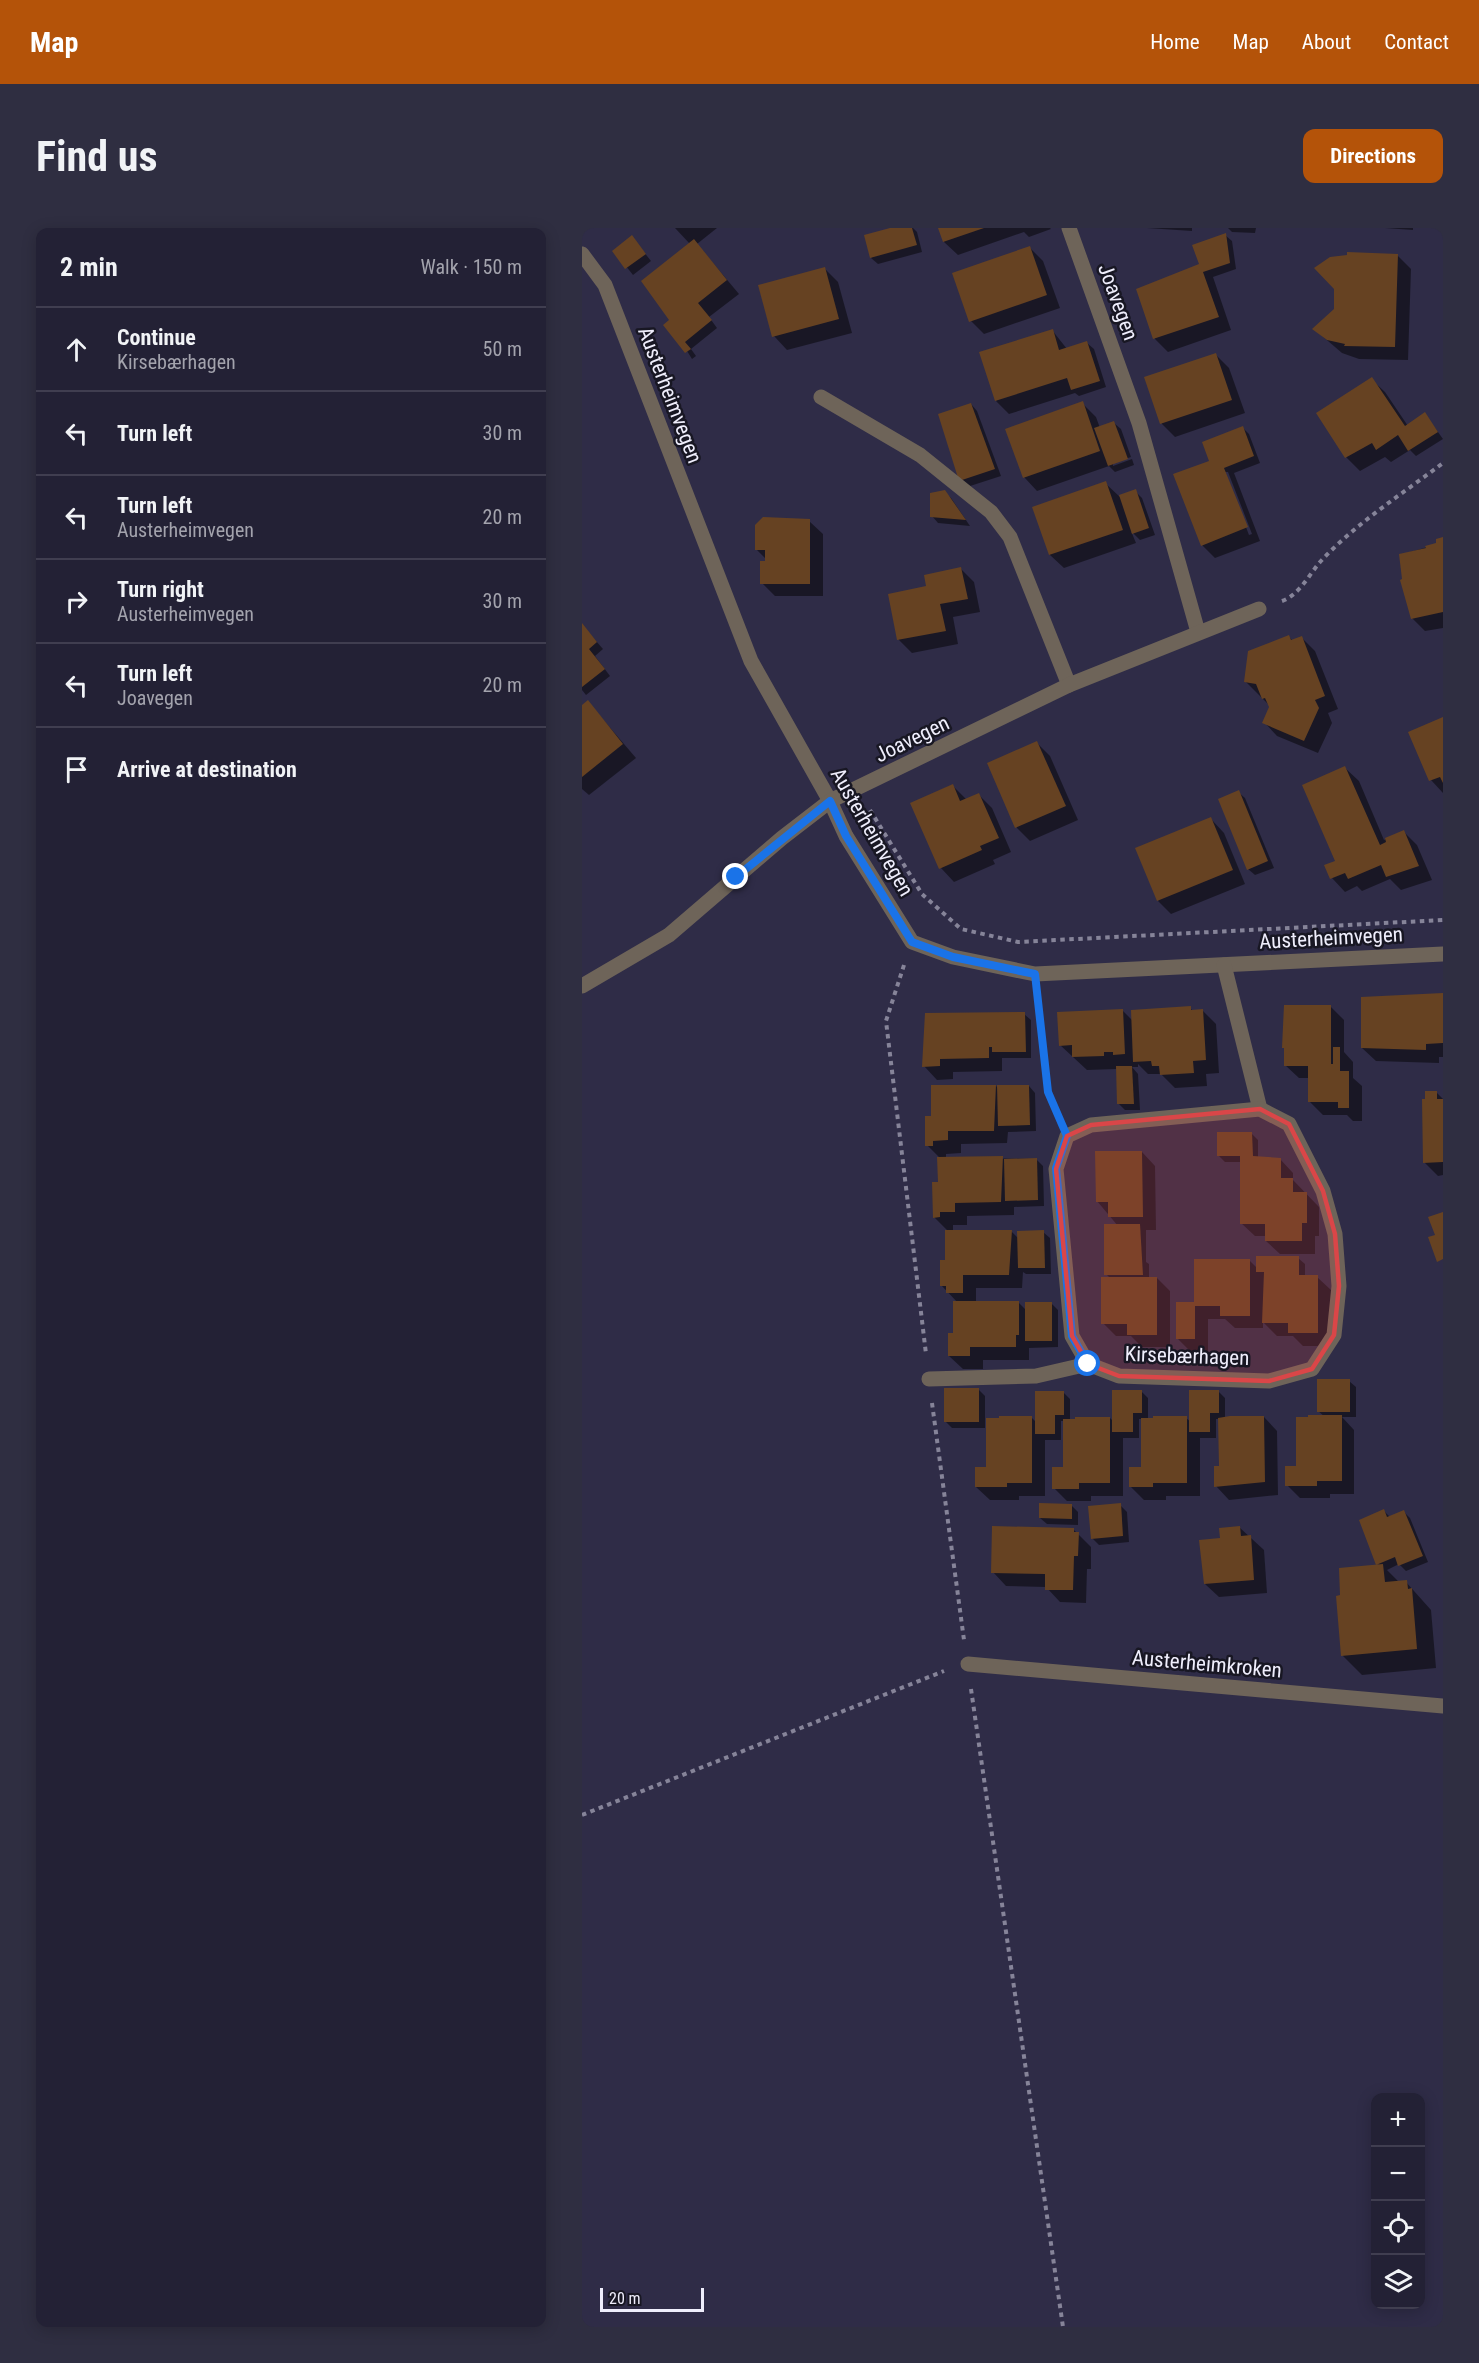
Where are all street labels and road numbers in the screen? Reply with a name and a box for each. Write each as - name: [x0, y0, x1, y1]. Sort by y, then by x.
- street label: Joavegen: [1093, 260, 1143, 344]
- street label: Austerheimvegen: [633, 324, 707, 466]
- street label: Joavegen: [871, 711, 953, 767]
- street label: Austerheimvegen: [826, 764, 918, 900]
- street label: Austerheimvegen: [1259, 922, 1403, 954]
- street label: Kirsebærhagen: [1124, 1342, 1250, 1370]
- street label: Austerheimkroken: [1131, 1645, 1283, 1683]

